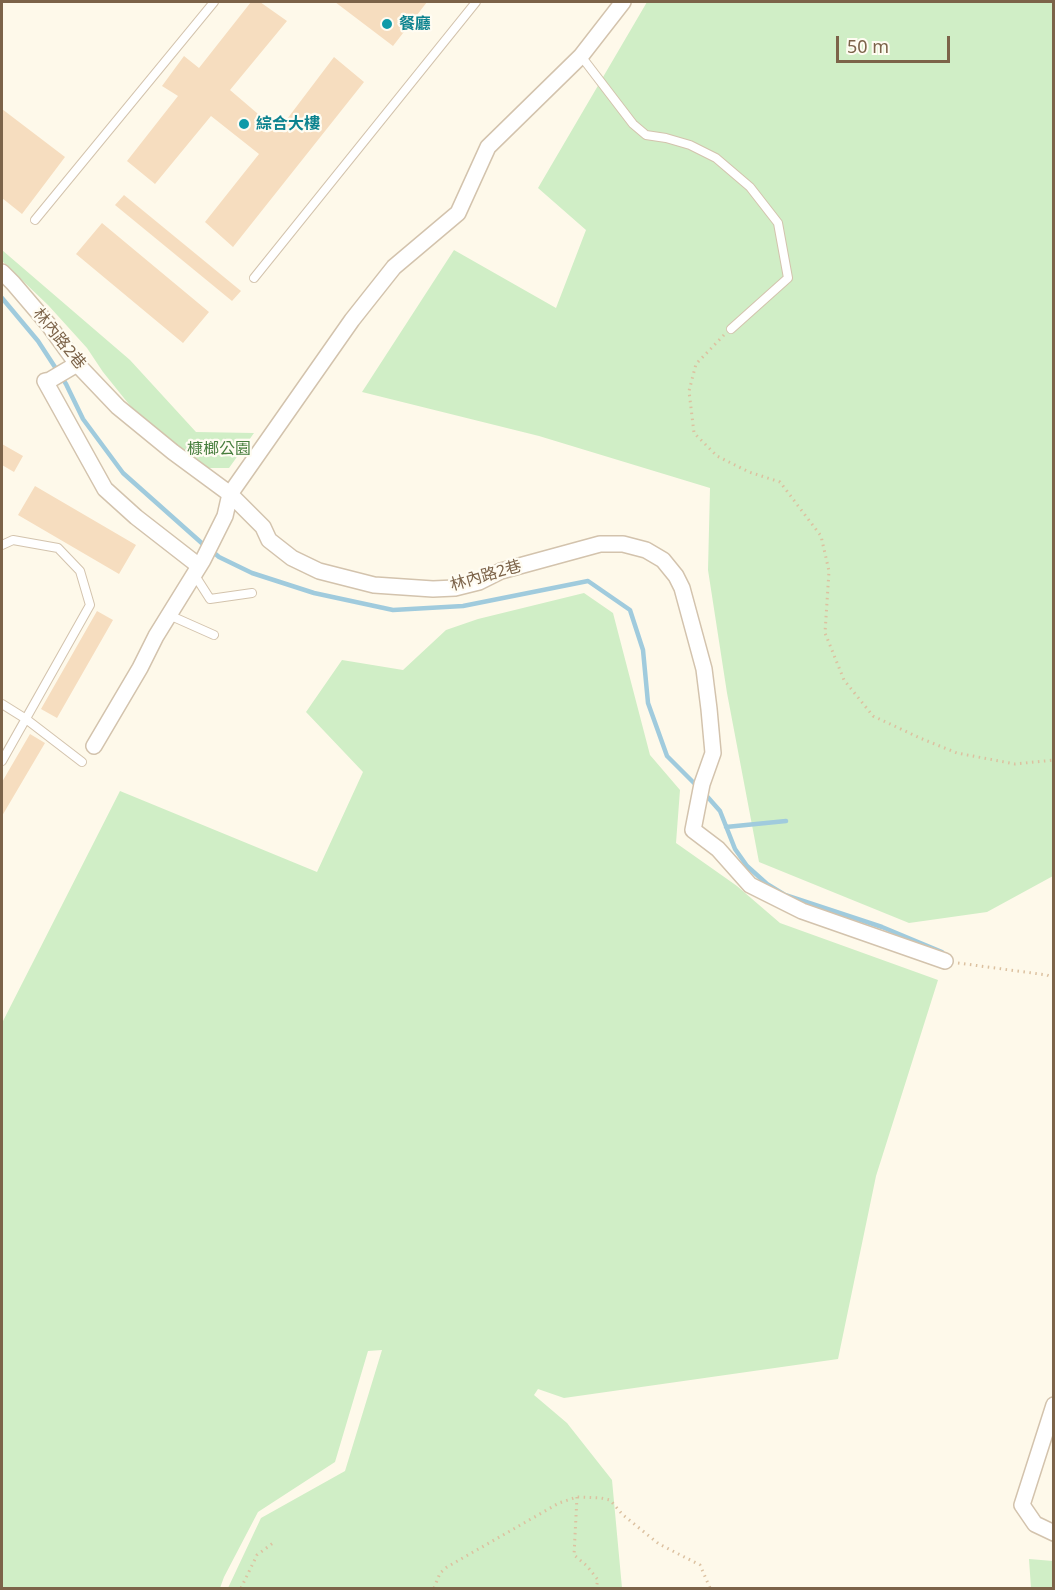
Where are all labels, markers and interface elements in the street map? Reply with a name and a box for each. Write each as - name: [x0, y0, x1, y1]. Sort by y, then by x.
- place label: 餐廳: [399, 14, 431, 34]
- marker: 餐廳: [380, 17, 394, 31]
- scale bar: [839, 24, 953, 62]
- text: 50 m: [847, 34, 889, 58]
- place label: 綜合大樓: [256, 114, 320, 134]
- marker: 綜合大樓: [237, 117, 251, 131]
- street label: 林內路2巷: [29, 305, 89, 373]
- park label: 槺榔公園: [187, 439, 251, 459]
- street label: 林內路2巷: [448, 557, 524, 595]

